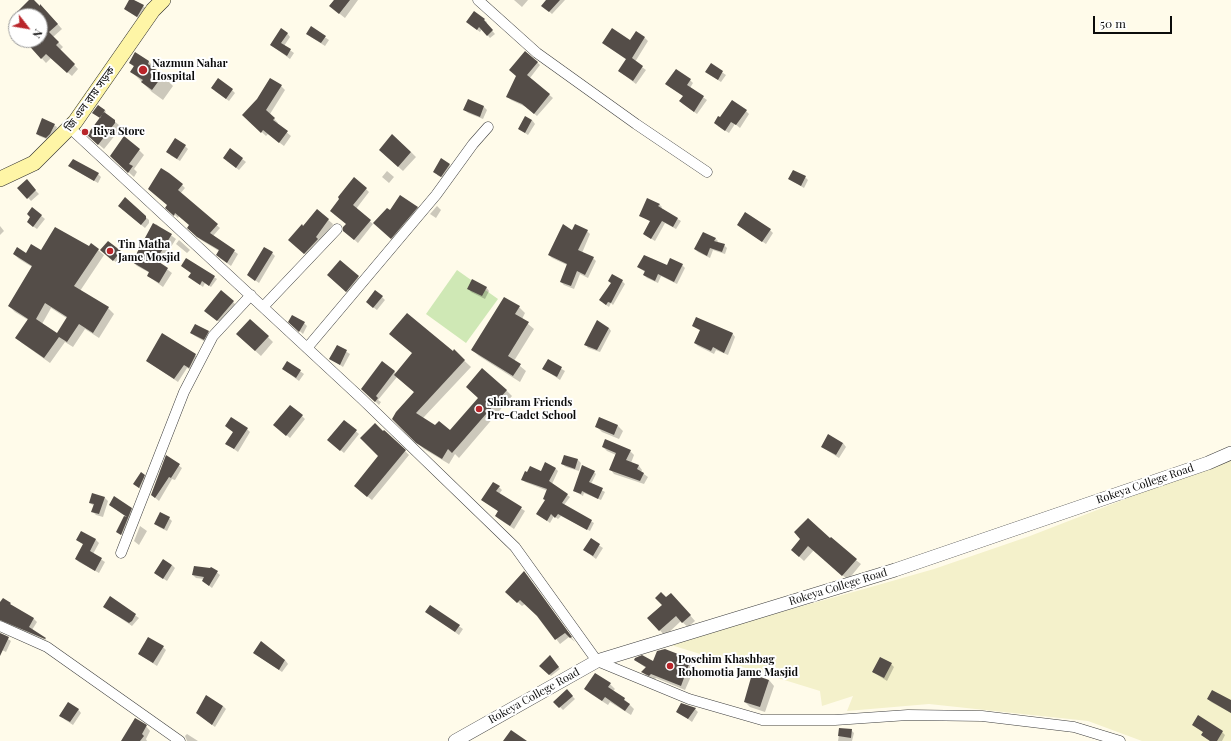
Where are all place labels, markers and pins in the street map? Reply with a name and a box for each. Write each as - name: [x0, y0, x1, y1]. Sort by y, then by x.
- place label: Nazmun Nahar Hospital: [152, 57, 228, 83]
- marker: Nazmun Nahar Hospital: [137, 64, 149, 76]
- place label: Riya Store: [93, 125, 145, 139]
- marker: Riya Store: [80, 127, 90, 137]
- place label: Tin Matha Jame Mosjid: [118, 238, 180, 264]
- marker: Tin Matha Jame Mosjid: [105, 246, 115, 256]
- place label: Shibram Friends Pre-Cadet School: [487, 396, 576, 422]
- marker: Shibram Friends Pre-Cadet School: [474, 404, 484, 414]
- place label: Poschim Khashbag Rohomotia Jame Masjid: [678, 653, 798, 679]
- marker: Poschim Khashbag Rohomotia Jame Masjid: [665, 661, 675, 671]

